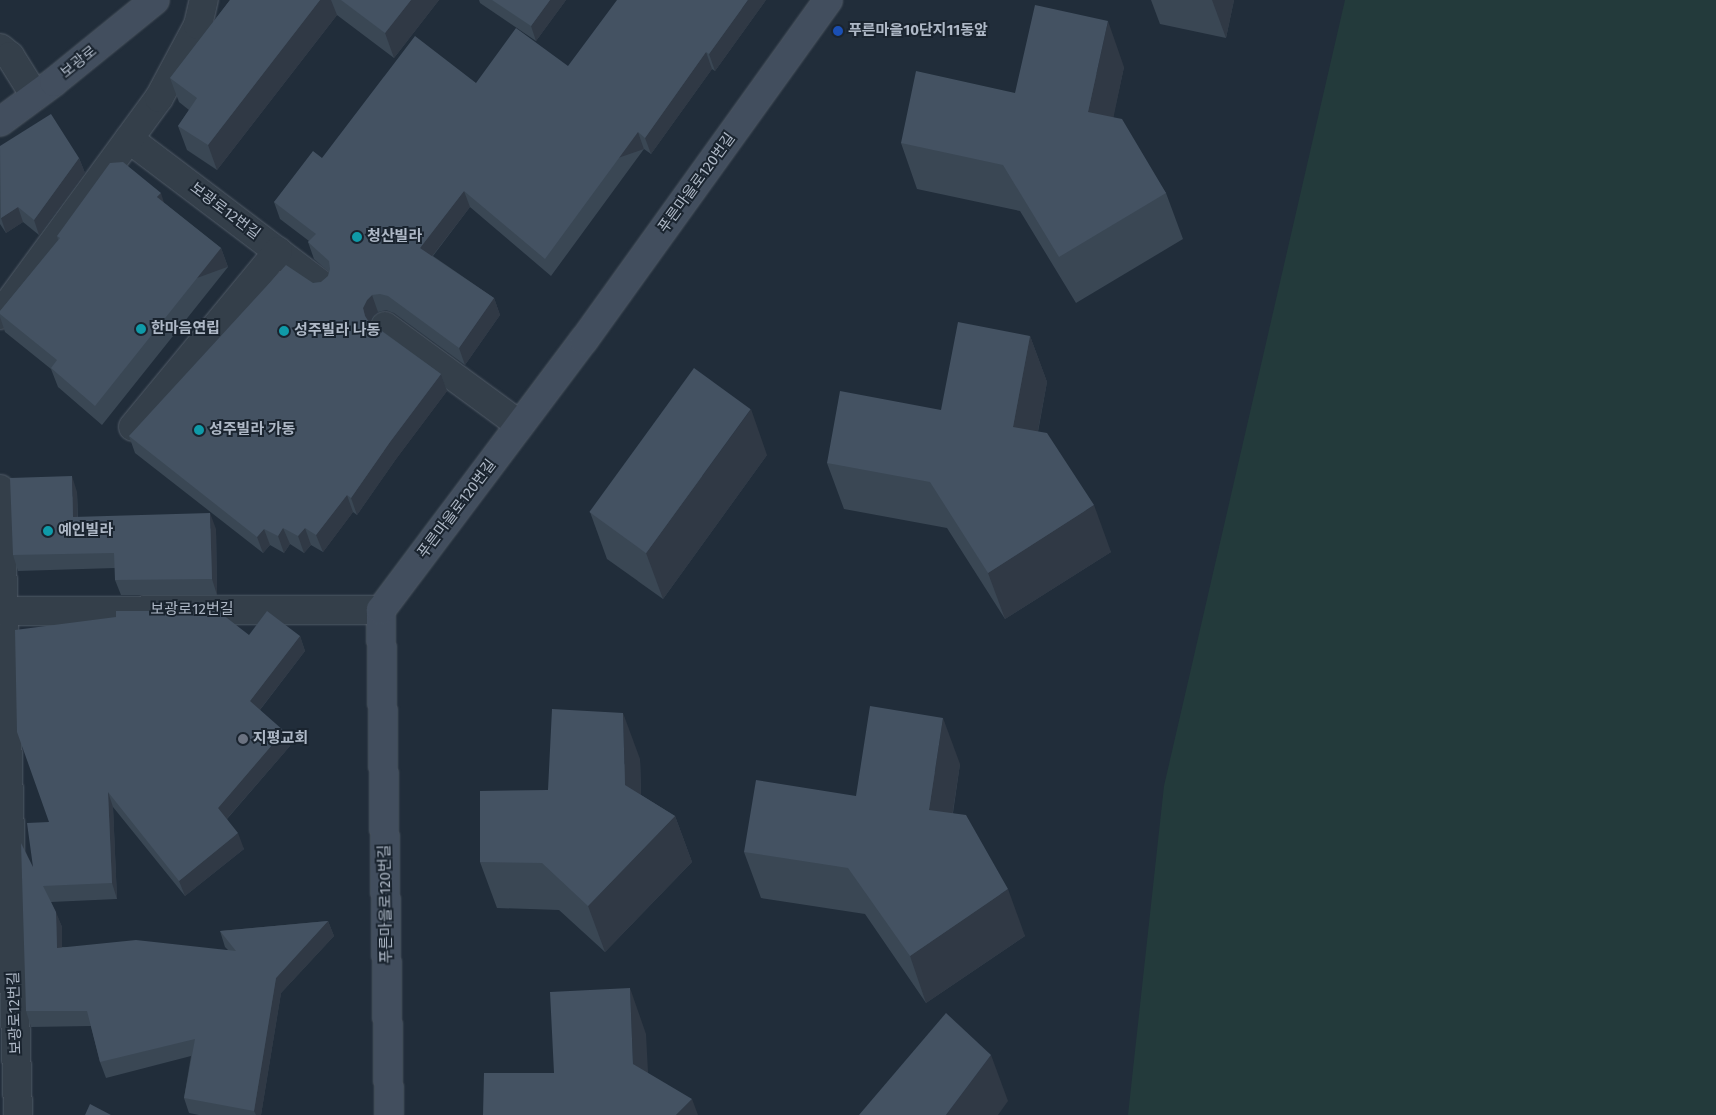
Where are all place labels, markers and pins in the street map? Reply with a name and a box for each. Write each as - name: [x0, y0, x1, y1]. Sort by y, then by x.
- place label: 푸른마을10단지11동앞: [848, 22, 988, 40]
- marker: 푸른마을10단지11동앞: [832, 25, 844, 37]
- place label: 청산빌라: [367, 228, 422, 246]
- marker: 청산빌라: [351, 231, 363, 243]
- place label: 한마음연립: [151, 320, 220, 338]
- place label: 성주빌라 나동: [294, 322, 380, 340]
- marker: 한마음연립: [135, 323, 147, 335]
- marker: 성주빌라 나동: [278, 325, 290, 337]
- place label: 성주빌라 가동: [209, 421, 295, 439]
- marker: 성주빌라 가동: [193, 424, 205, 436]
- place label: 예인빌라: [58, 522, 113, 540]
- marker: 예인빌라: [42, 525, 54, 537]
- place label: 지평교회: [253, 730, 308, 748]
- marker: 지평교회: [237, 733, 249, 745]

